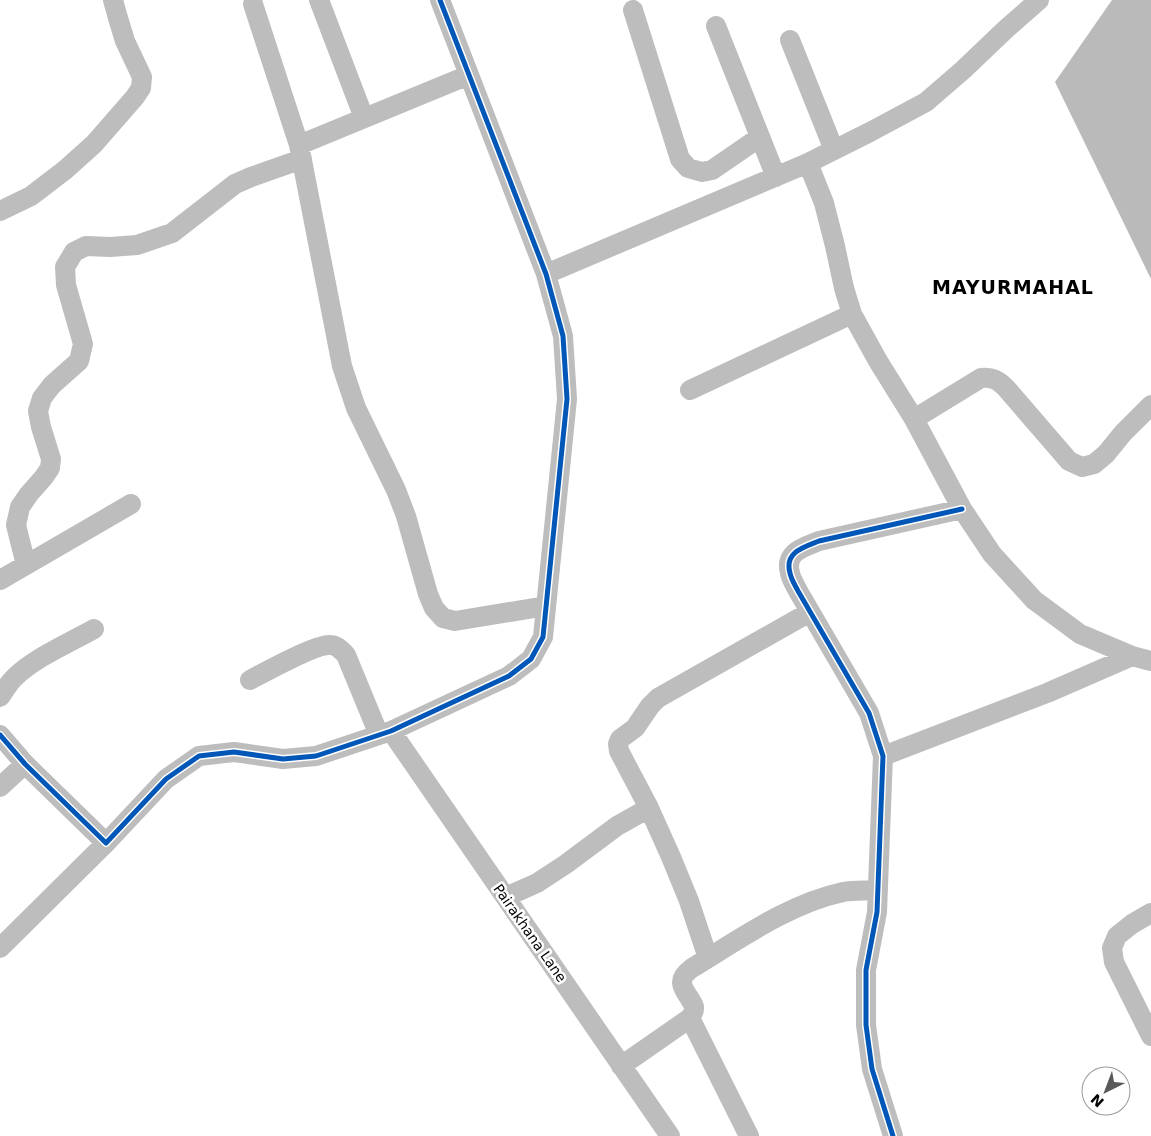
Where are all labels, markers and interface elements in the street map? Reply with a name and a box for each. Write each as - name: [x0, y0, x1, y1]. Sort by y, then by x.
- district label: MAYURMAHAL: [932, 276, 1094, 298]
- street label: Pairakhana Lane: [490, 881, 570, 985]
- north arrow: [1081, 1066, 1131, 1116]
- text: N: [1088, 1091, 1107, 1111]

